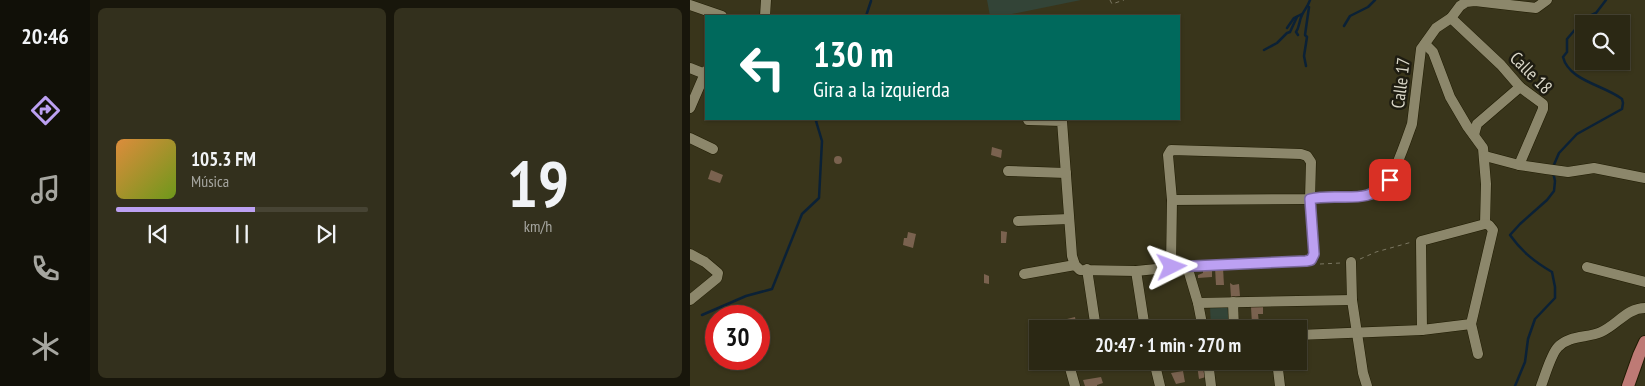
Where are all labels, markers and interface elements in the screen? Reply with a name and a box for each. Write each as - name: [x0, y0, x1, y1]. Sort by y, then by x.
- map controls: [1575, 15, 1630, 70]
- button: search: [1575, 15, 1630, 70]
- text: 20:46: [21, 22, 69, 50]
- text: 130 m: [813, 31, 894, 77]
- icon: left: [730, 35, 795, 100]
- street label: Calle 18: [1505, 46, 1558, 99]
- street label: Calle 17: [1386, 56, 1415, 110]
- text: Gira a la izquierda: [813, 75, 950, 103]
- icon: directions: [28, 93, 63, 128]
- text: 19: [507, 141, 569, 225]
- text: 105.3 FM: [191, 147, 256, 171]
- pin: [1369, 159, 1411, 201]
- icon: arrive: [1376, 166, 1404, 194]
- text: Música: [191, 171, 229, 191]
- icon: music: [28, 172, 63, 207]
- text: km/h: [524, 216, 552, 236]
- icon: previous: [144, 220, 172, 248]
- icon: pause: [228, 220, 256, 248]
- icon: next: [312, 220, 340, 248]
- position arrow: [1145, 240, 1197, 292]
- icon: phone: [28, 251, 63, 286]
- speed limit sign: 30: [705, 305, 770, 370]
- icon: climate: [28, 329, 63, 364]
- text: 20:47 · 1 min · 270 m: [1095, 333, 1241, 357]

